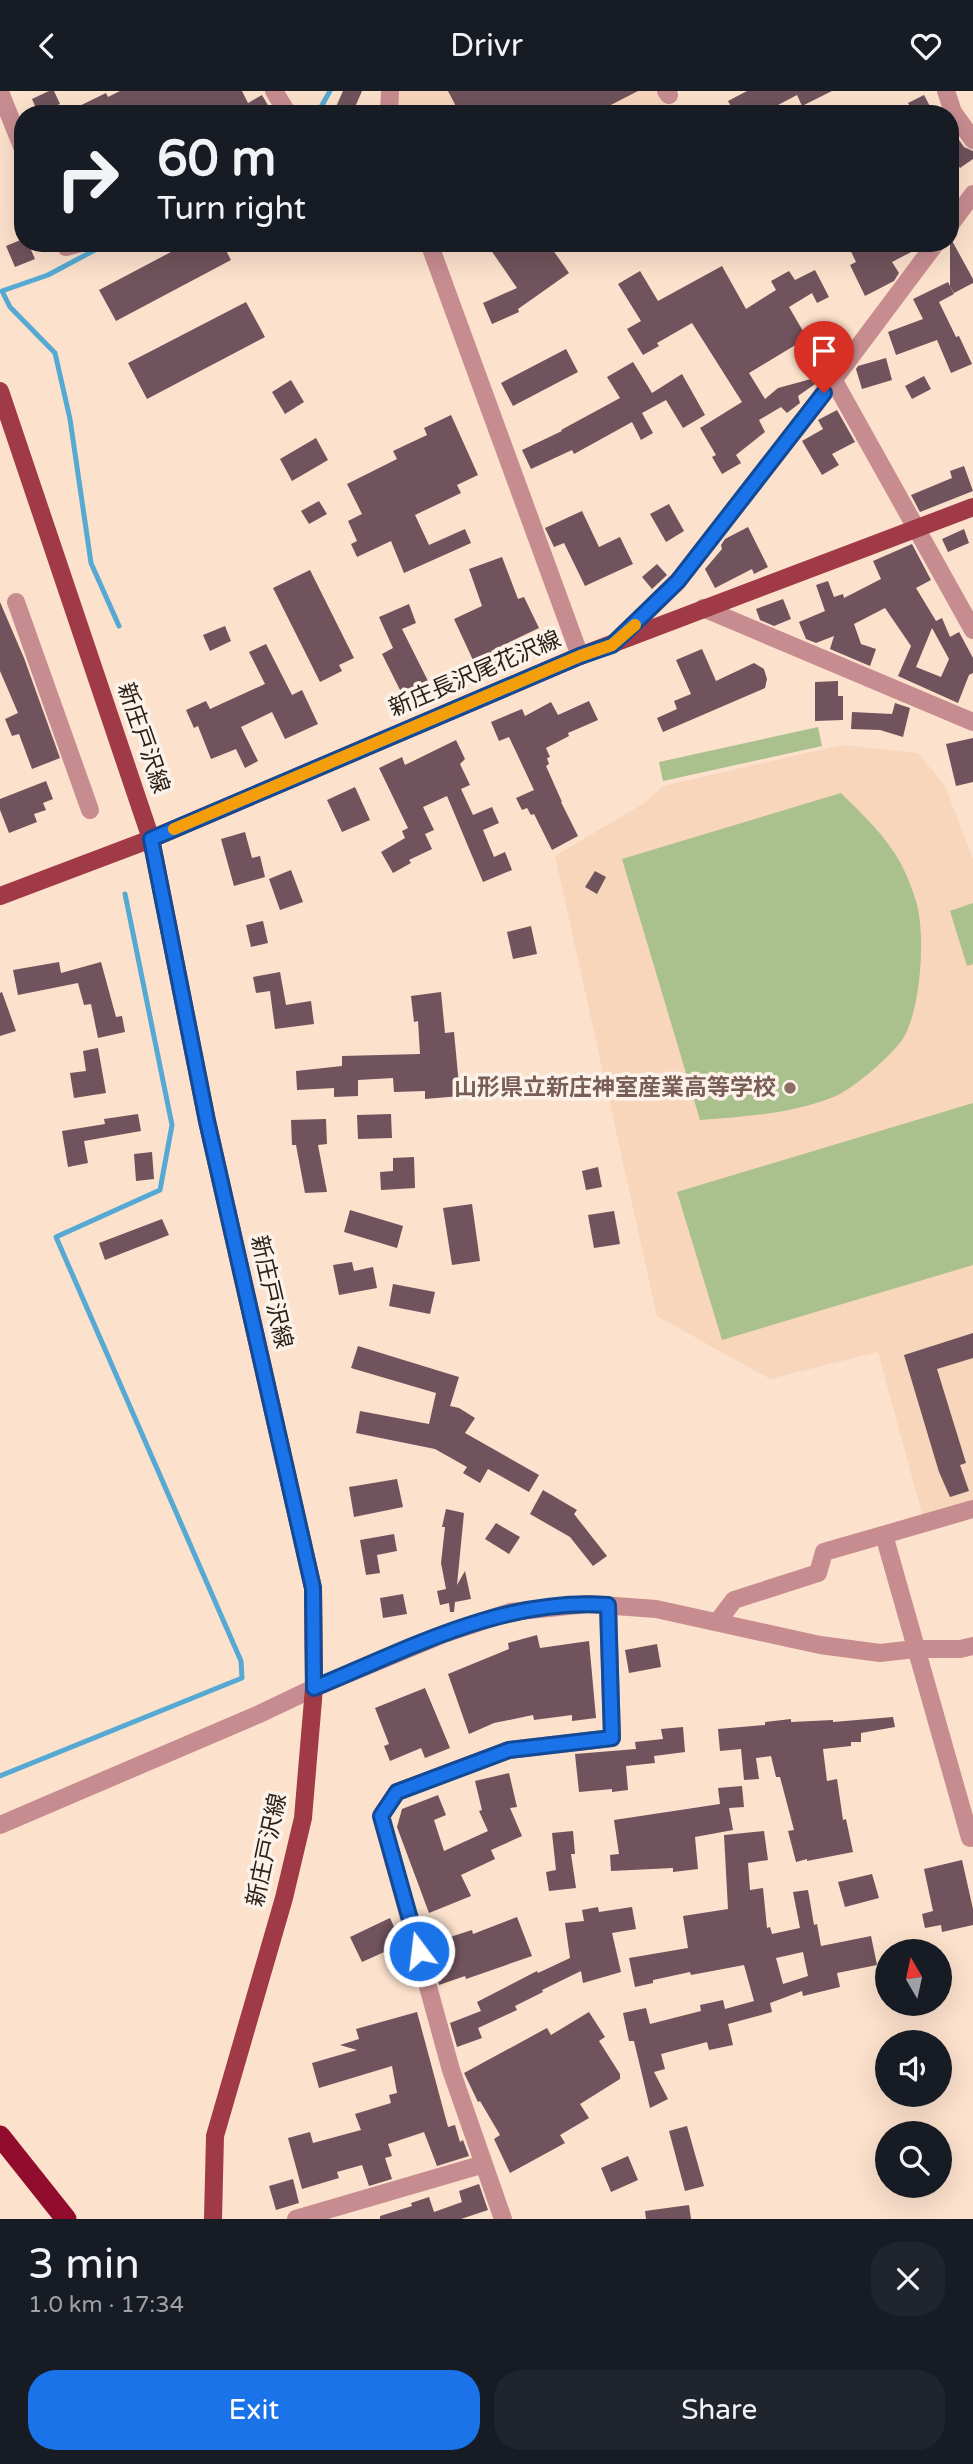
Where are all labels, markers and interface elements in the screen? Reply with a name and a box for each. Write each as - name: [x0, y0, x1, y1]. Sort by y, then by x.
- icon: back: [28, 27, 66, 65]
- text: Drivr: [450, 27, 523, 65]
- icon: heart: [907, 27, 945, 65]
- text: 60 m: [157, 130, 276, 189]
- icon: right: [42, 133, 133, 224]
- text: Turn right: [157, 190, 306, 228]
- pin: [794, 321, 854, 393]
- icon: arrive: [805, 332, 843, 370]
- street label: 新庄長沢尾花沢線: [385, 625, 565, 723]
- street label: 新庄戸沢線: [111, 679, 175, 797]
- place label: 山形県立新庄神室産業高等学校: [454, 1074, 776, 1102]
- marker: 山形県立新庄神室産業高等学校: [782, 1080, 798, 1096]
- street label: 新庄戸沢線: [244, 1233, 298, 1351]
- street label: 新庄戸沢線: [241, 1791, 293, 1909]
- position arrow: [382, 1914, 456, 1988]
- north arrow: [875, 1939, 952, 2016]
- map controls: [875, 1939, 952, 2198]
- button: sound: [875, 2030, 952, 2107]
- button: search: [875, 2121, 952, 2198]
- text: 3 min: [28, 2239, 140, 2290]
- button: close: [871, 2242, 945, 2316]
- text: 1.0 km · 17:34: [28, 2291, 184, 2319]
- button: Exit: [28, 2370, 480, 2450]
- button: Share: [494, 2370, 945, 2450]

